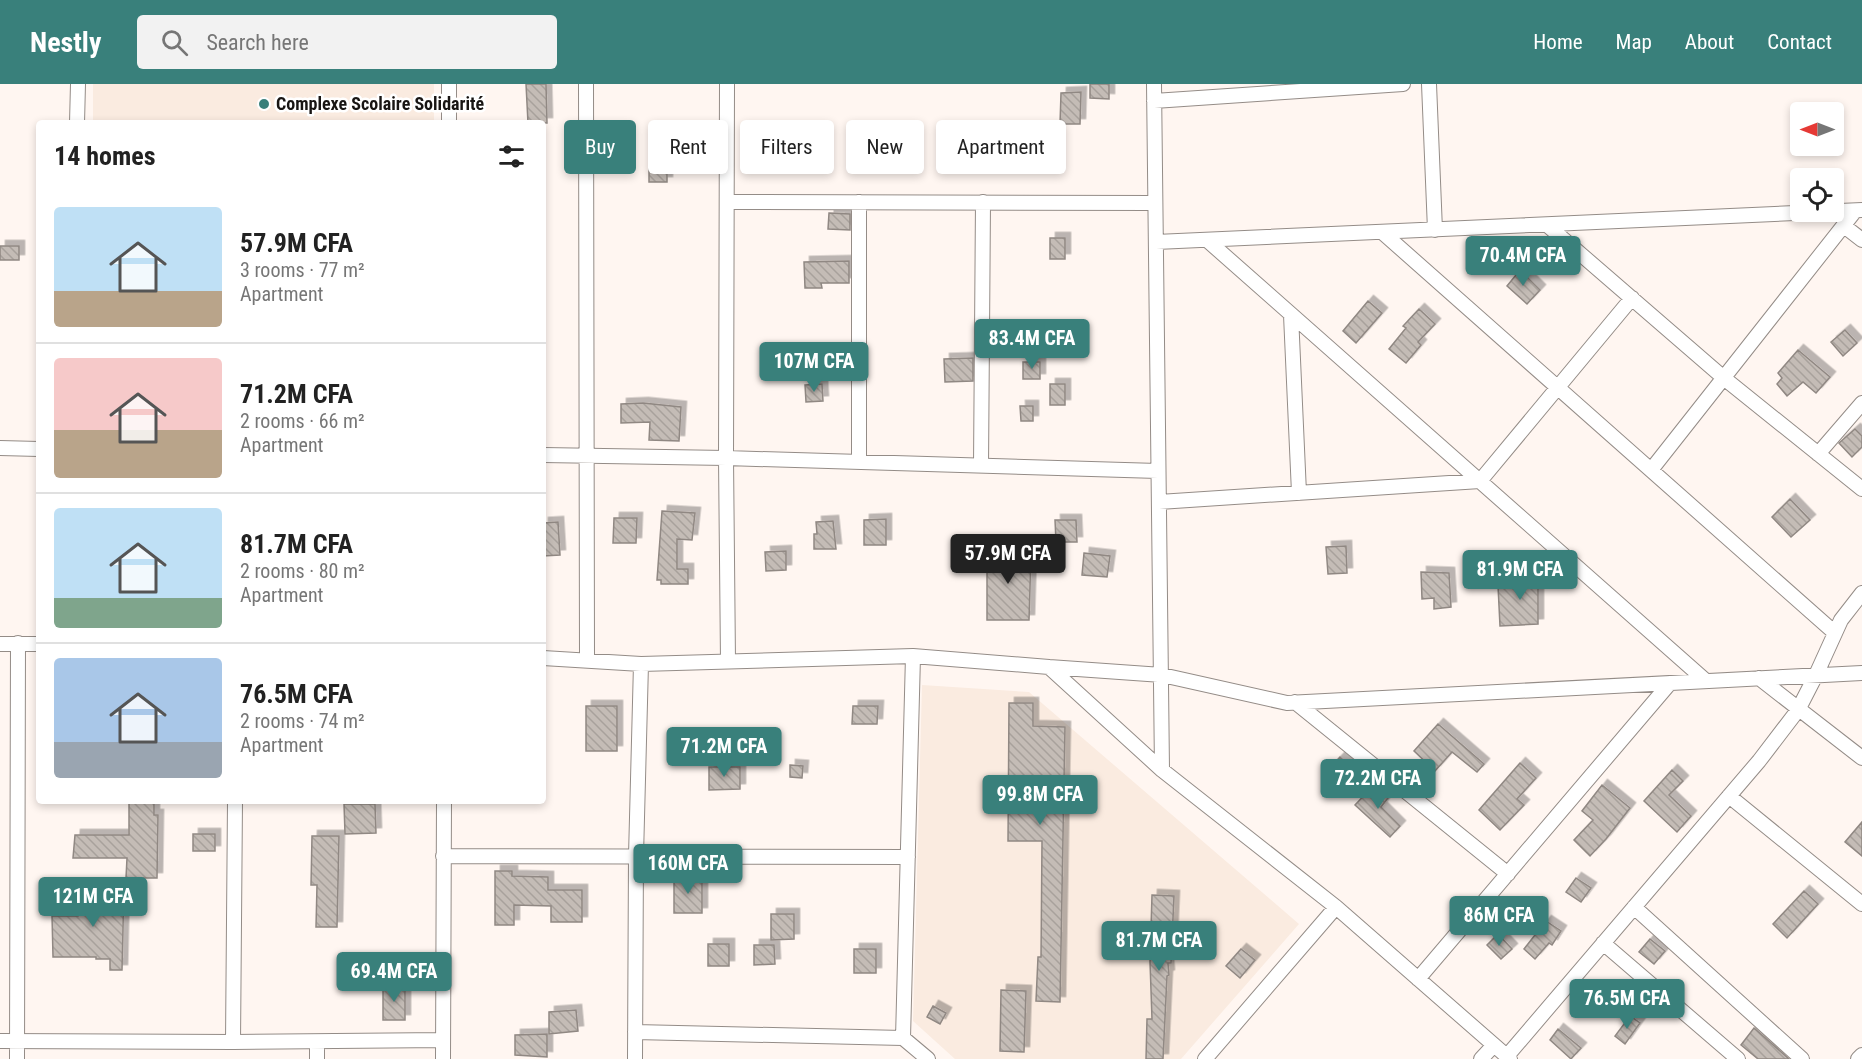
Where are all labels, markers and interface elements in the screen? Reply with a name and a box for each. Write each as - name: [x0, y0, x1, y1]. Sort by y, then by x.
- search box: [137, 15, 557, 69]
- text: Nestly: [30, 26, 101, 59]
- icon: search: [158, 26, 191, 59]
- text: Search here: [206, 30, 309, 55]
- text: Home: [1533, 30, 1583, 54]
- text: Map: [1616, 30, 1652, 54]
- text: About: [1685, 30, 1734, 54]
- text: Contact: [1767, 30, 1832, 54]
- place label: Complexe Scolaire Solidarité: [276, 93, 485, 114]
- marker: Complexe Scolaire Solidarité: [257, 97, 271, 111]
- north arrow: [1790, 102, 1844, 156]
- map controls: [1790, 102, 1844, 222]
- chip: Buy: [564, 120, 636, 174]
- chip: Rent: [648, 120, 728, 174]
- chip: Filters: [740, 120, 834, 174]
- chip: New: [846, 120, 924, 174]
- chip: Apartment: [936, 120, 1066, 174]
- icon: filters: [495, 140, 528, 173]
- text: 14 homes: [54, 141, 156, 171]
- button: locate: [1790, 168, 1844, 222]
- text: 57.9M CFA: [240, 228, 353, 258]
- icon: home: [102, 231, 174, 303]
- pin: 70.4M CFA: [1454, 236, 1592, 287]
- text: 70.4M CFA: [1480, 243, 1566, 267]
- text: 3 rooms · 77 m²: [240, 258, 365, 282]
- text: Apartment: [240, 282, 324, 306]
- pin: 83.4M CFA: [963, 319, 1101, 370]
- text: 83.4M CFA: [989, 326, 1075, 350]
- pin: 107M CFA: [752, 342, 876, 393]
- text: 107M CFA: [773, 349, 855, 373]
- text: 71.2M CFA: [240, 379, 353, 409]
- icon: home: [102, 382, 174, 454]
- text: 2 rooms · 66 m²: [240, 409, 365, 433]
- text: Apartment: [240, 433, 324, 457]
- text: 81.7M CFA: [240, 529, 353, 559]
- icon: home: [102, 532, 174, 604]
- pin: 57.9M CFA: [939, 534, 1077, 585]
- text: 57.9M CFA: [965, 541, 1051, 565]
- pin: 81.9M CFA: [1451, 550, 1589, 601]
- text: 81.9M CFA: [1477, 557, 1563, 581]
- text: 2 rooms · 80 m²: [240, 559, 365, 583]
- text: Apartment: [240, 583, 324, 607]
- text: 76.5M CFA: [240, 679, 353, 709]
- icon: home: [102, 682, 174, 754]
- text: 2 rooms · 74 m²: [240, 709, 365, 733]
- pin: 71.2M CFA: [655, 727, 793, 778]
- text: Apartment: [240, 733, 324, 757]
- text: 71.2M CFA: [681, 734, 767, 758]
- pin: 72.2M CFA: [1309, 759, 1447, 810]
- text: 72.2M CFA: [1335, 766, 1421, 790]
- pin: 99.8M CFA: [971, 775, 1109, 826]
- text: 99.8M CFA: [997, 782, 1083, 806]
- pin: 160M CFA: [626, 844, 750, 895]
- text: 160M CFA: [647, 851, 729, 875]
- pin: 121M CFA: [31, 877, 155, 928]
- text: 121M CFA: [52, 884, 134, 908]
- pin: 86M CFA: [1444, 896, 1554, 947]
- text: 86M CFA: [1464, 903, 1534, 927]
- pin: 81.7M CFA: [1090, 921, 1228, 972]
- text: 81.7M CFA: [1116, 928, 1202, 952]
- pin: 69.4M CFA: [325, 952, 463, 1003]
- text: 69.4M CFA: [351, 959, 437, 983]
- pin: 76.5M CFA: [1558, 979, 1696, 1030]
- text: 76.5M CFA: [1584, 986, 1670, 1010]

